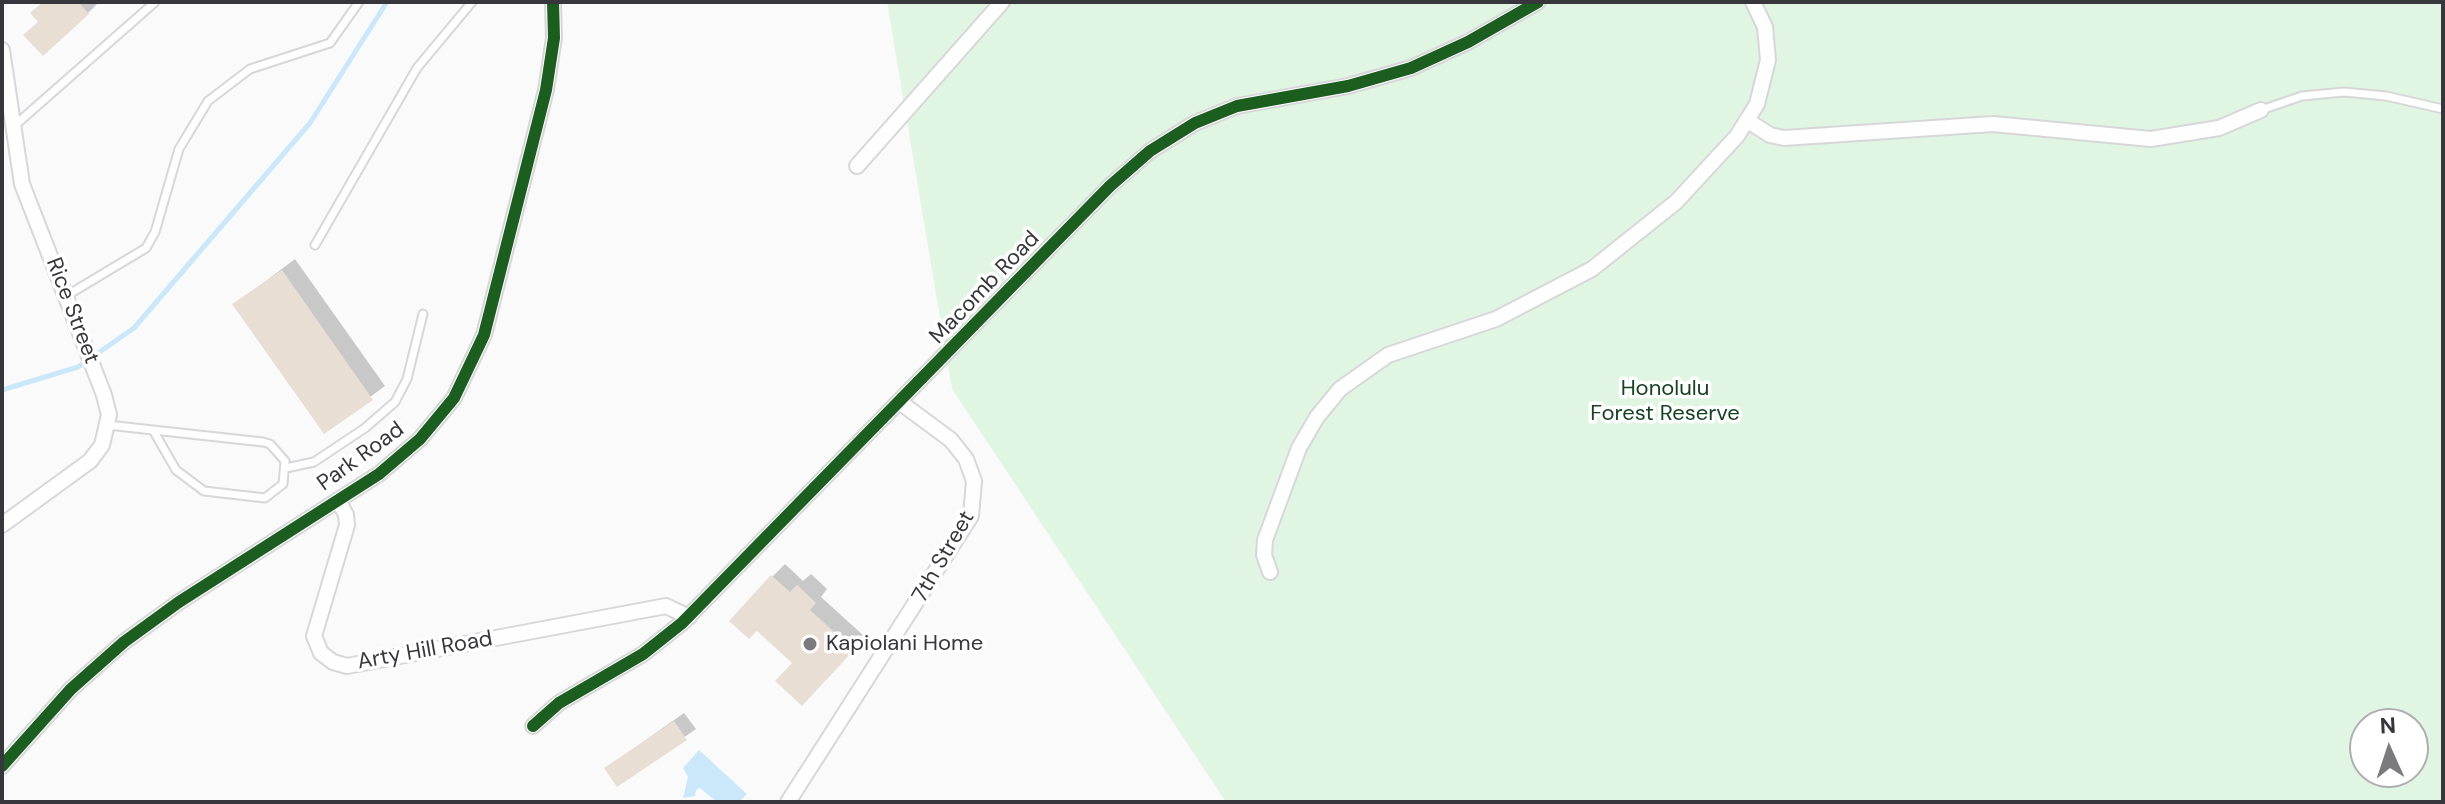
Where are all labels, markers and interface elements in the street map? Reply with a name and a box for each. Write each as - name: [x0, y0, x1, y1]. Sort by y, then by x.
- street label: Macomb Road: [925, 226, 1045, 350]
- street label: Rice Street: [40, 254, 104, 368]
- park label: Honolulu Forest Reserve: [1590, 376, 1740, 428]
- street label: Park Road: [313, 417, 409, 497]
- street label: 7th Street: [907, 507, 981, 607]
- street label: Arty Hill Road: [355, 626, 495, 676]
- place label: Kapiolani Home: [826, 631, 983, 657]
- marker: Kapiolani Home: [801, 635, 819, 653]
- north arrow: [2349, 708, 2429, 788]
- text: N: [2379, 711, 2397, 740]

